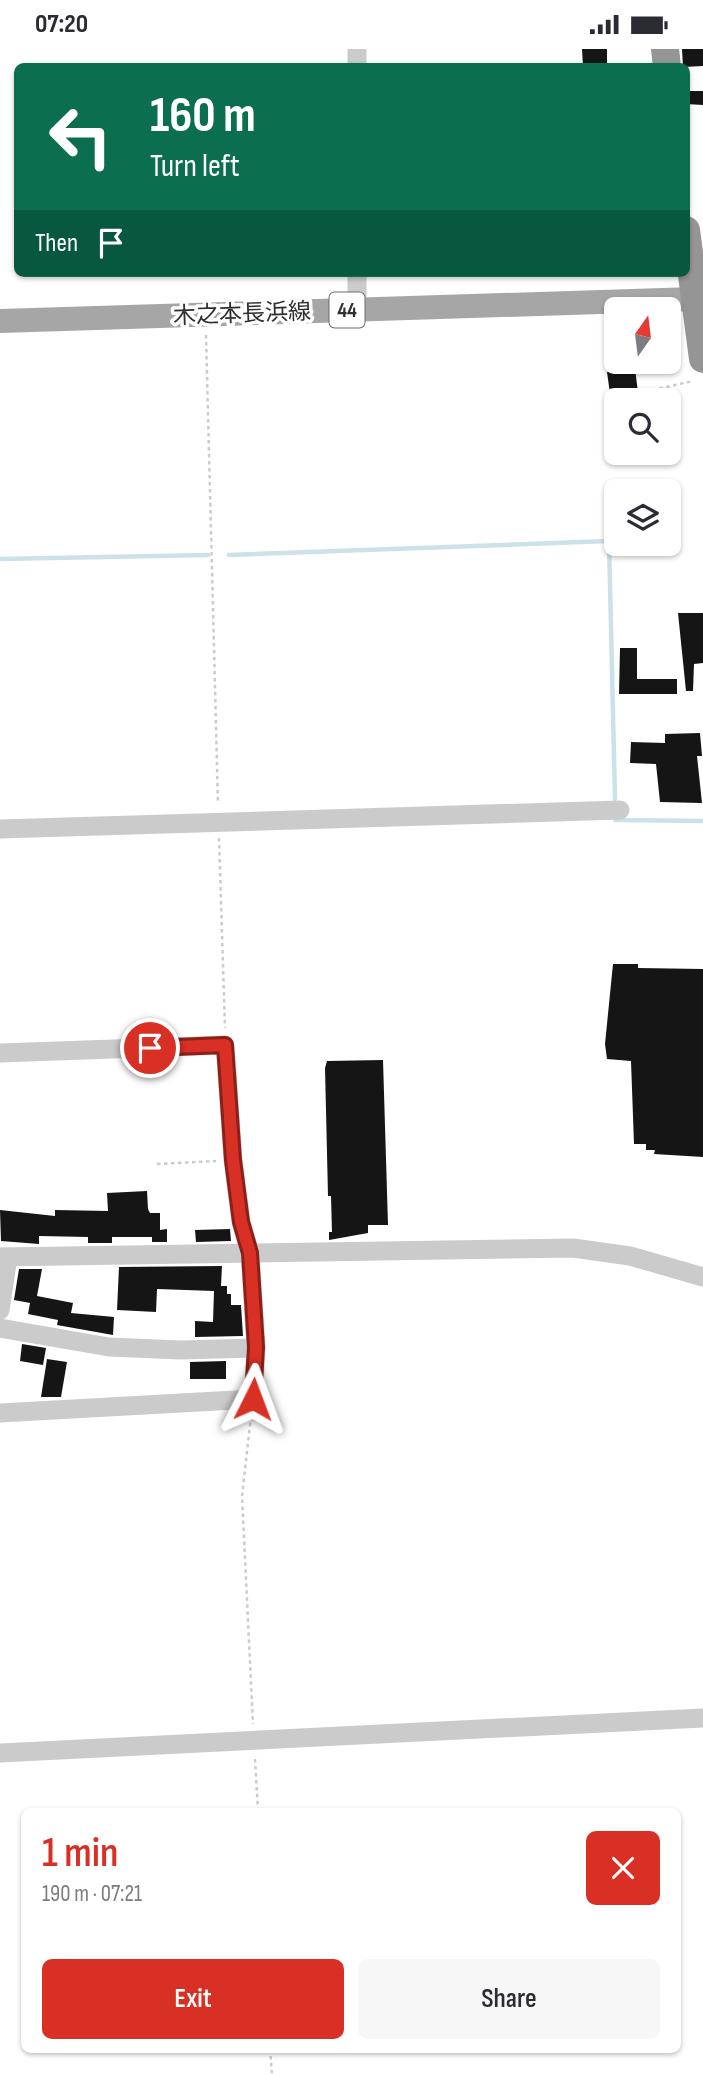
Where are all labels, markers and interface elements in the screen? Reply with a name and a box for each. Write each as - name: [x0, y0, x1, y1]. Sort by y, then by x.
- text: 07:20: [35, 9, 88, 40]
- text: 160 m: [150, 87, 256, 146]
- icon: left: [35, 91, 126, 182]
- text: Turn left: [150, 147, 240, 186]
- icon: arrive: [92, 224, 130, 262]
- text: Then: [35, 228, 78, 259]
- road number: 44: [330, 293, 364, 327]
- north arrow: [604, 297, 681, 375]
- map controls: [604, 297, 681, 556]
- street label: 木之本長浜線: [173, 298, 311, 330]
- button: search: [604, 388, 681, 465]
- button: layers: [604, 479, 681, 556]
- pin: [120, 1018, 180, 1078]
- icon: arrive: [131, 1029, 169, 1067]
- position arrow: [216, 1362, 290, 1436]
- text: 1 min: [42, 1828, 118, 1879]
- button: close: [586, 1831, 660, 1905]
- text: 190 m · 07:21: [42, 1880, 142, 1908]
- button: Exit: [42, 1959, 344, 2039]
- button: Share: [358, 1959, 660, 2039]

